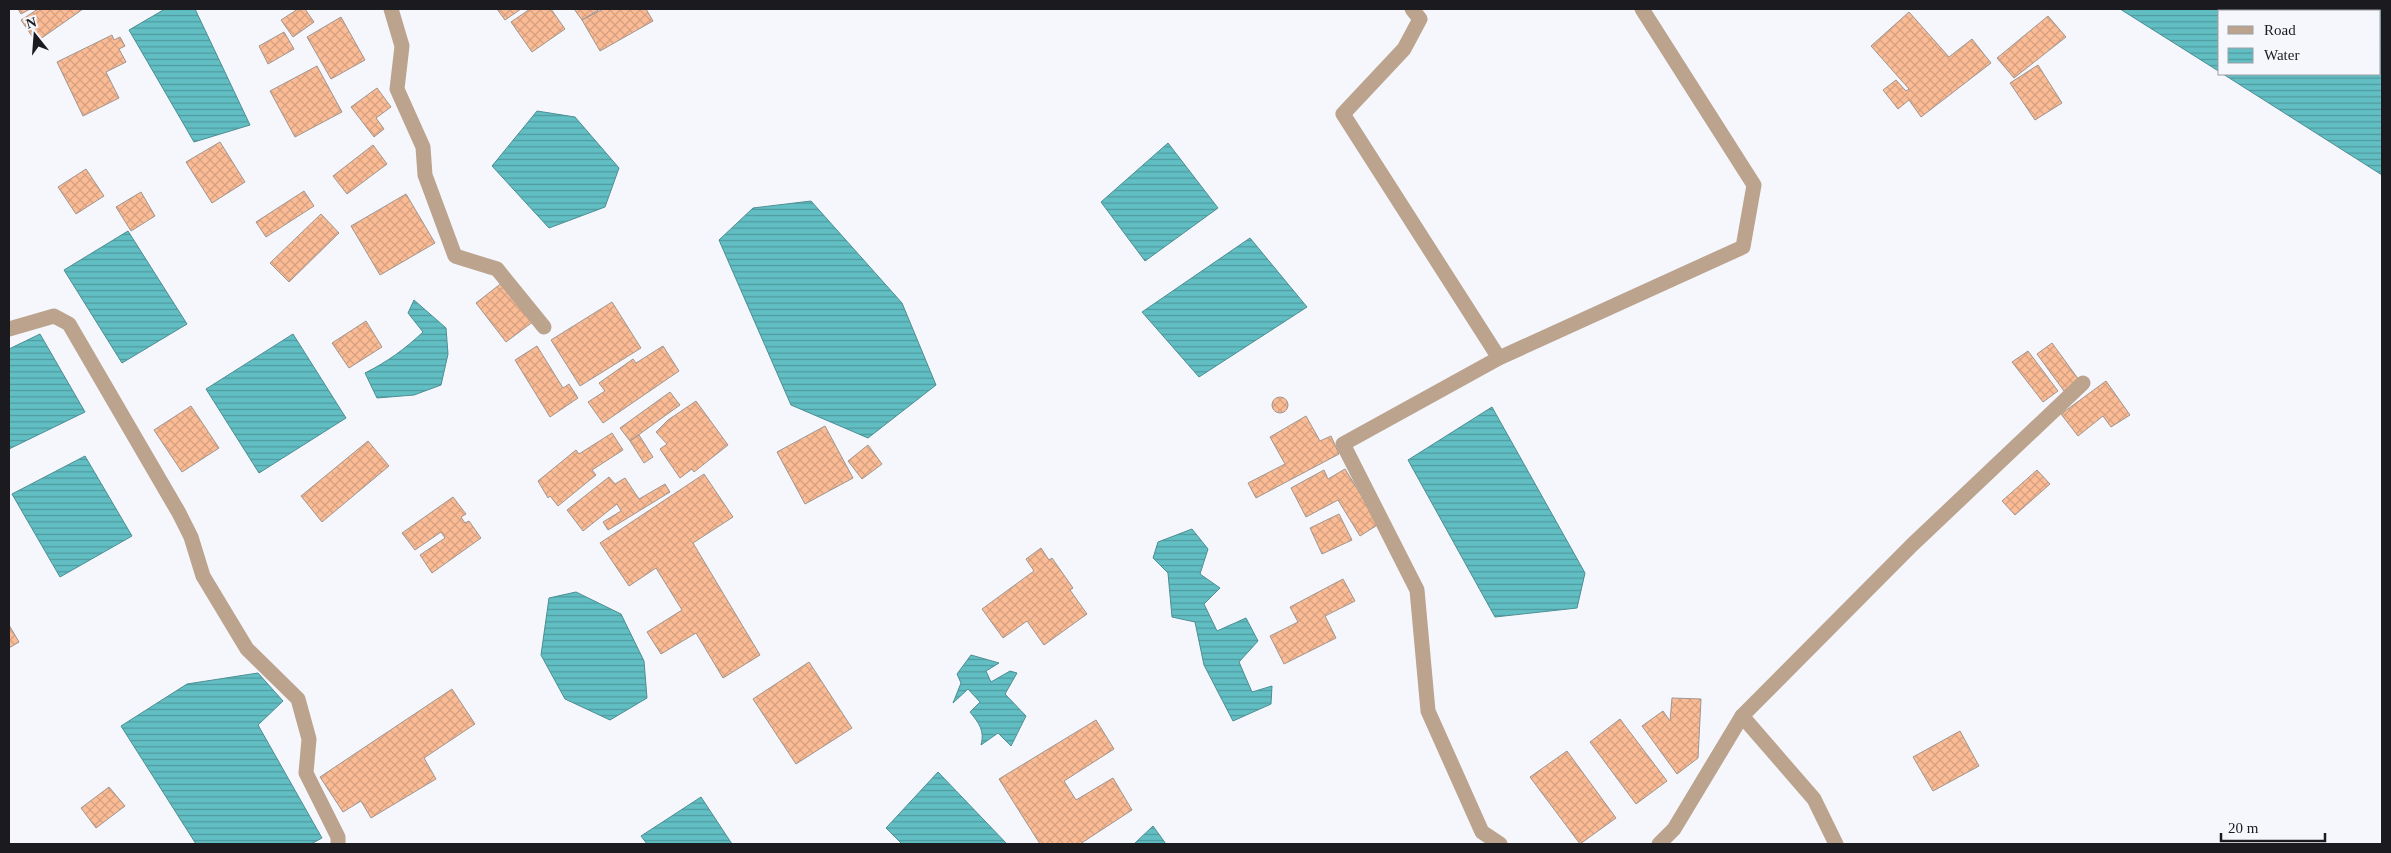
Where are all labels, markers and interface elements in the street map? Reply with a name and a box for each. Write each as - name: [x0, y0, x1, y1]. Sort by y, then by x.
- north arrow: [10, 10, 60, 60]
- legend: [2218, 10, 2381, 75]
- text: N: [24, 14, 38, 32]
- text: Road: [2264, 22, 2296, 38]
- text: Water: [2264, 47, 2299, 63]
- scale bar: [2221, 810, 2325, 842]
- text: 20 m: [2228, 820, 2259, 836]

